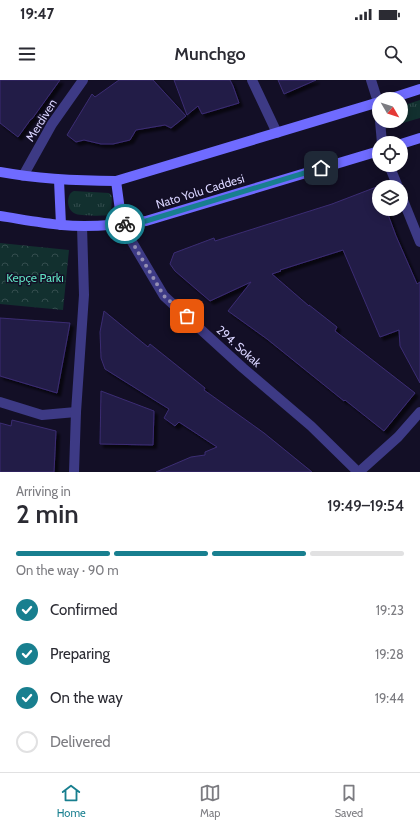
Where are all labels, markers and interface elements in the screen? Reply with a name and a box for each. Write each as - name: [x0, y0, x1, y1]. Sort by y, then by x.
- text: 19:47: [20, 5, 54, 23]
- icon: menu: [16, 43, 38, 65]
- text: Munchgo: [174, 43, 246, 65]
- icon: search: [382, 43, 404, 65]
- north arrow: [372, 92, 408, 128]
- map controls: [372, 92, 408, 216]
- street label: Merdiven: [22, 96, 60, 144]
- button: locate: [372, 136, 408, 172]
- pin: [304, 151, 338, 185]
- icon: home: [310, 157, 332, 179]
- street label: Nato Yolu Caddesi: [154, 170, 246, 212]
- button: layers: [372, 180, 408, 216]
- courier: [105, 204, 145, 244]
- icon: bike: [114, 213, 136, 235]
- park label: Kepçe Parkı: [6, 270, 64, 285]
- pin: [170, 299, 204, 333]
- icon: bag: [176, 305, 198, 327]
- street label: 294. Sokak: [213, 322, 265, 370]
- text: Arriving in: [16, 483, 71, 499]
- text: 19:49–19:54: [327, 497, 404, 515]
- text: 2 min: [16, 498, 79, 530]
- text: On the way · 90 m: [16, 562, 119, 578]
- icon: check: [16, 599, 38, 621]
- text: Confirmed: [50, 601, 118, 619]
- text: 19:23: [376, 602, 404, 618]
- icon: check: [16, 643, 38, 665]
- text: Preparing: [50, 645, 110, 663]
- text: 19:28: [375, 646, 404, 662]
- icon: check: [16, 687, 38, 709]
- text: On the way: [50, 689, 123, 707]
- text: 19:44: [375, 690, 404, 706]
- text: Delivered: [50, 733, 111, 751]
- tab: Home: [57, 782, 86, 820]
- tab: Map: [199, 782, 221, 820]
- tab: Saved: [335, 782, 363, 820]

